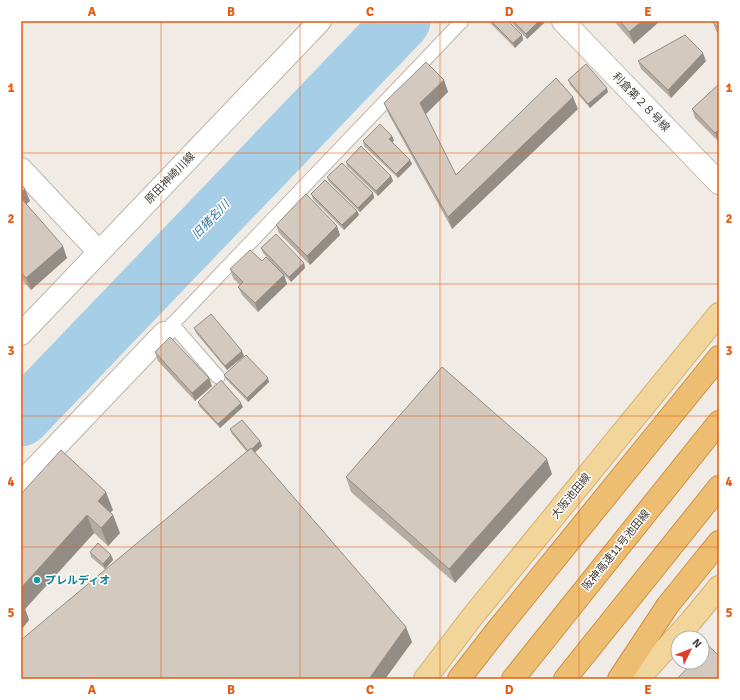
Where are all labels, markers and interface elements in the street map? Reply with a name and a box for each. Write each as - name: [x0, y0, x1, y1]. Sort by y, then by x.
- text: A: [88, 4, 97, 20]
- text: B: [227, 4, 235, 20]
- text: C: [366, 4, 374, 20]
- text: D: [505, 4, 514, 20]
- text: E: [644, 4, 652, 20]
- street label: 利倉第２８号線: [610, 70, 672, 134]
- text: 1: [7, 80, 15, 96]
- text: 1: [725, 80, 733, 96]
- street label: 原田神崎川線: [142, 150, 198, 206]
- water label: 旧猪名川: [189, 196, 234, 242]
- text: 2: [7, 211, 15, 227]
- text: 2: [725, 211, 733, 227]
- text: 3: [7, 343, 15, 359]
- text: 3: [725, 343, 733, 359]
- street label: 大阪池田線: [549, 471, 593, 521]
- text: 4: [7, 474, 15, 490]
- text: 4: [725, 474, 733, 490]
- street label: 阪神高速11号池田線: [580, 507, 652, 593]
- place label: プレルディオ: [45, 574, 110, 587]
- marker: プレルディオ: [32, 575, 42, 585]
- text: 5: [7, 605, 15, 621]
- text: 5: [725, 605, 733, 621]
- north arrow: [670, 630, 710, 670]
- text: N: [690, 636, 704, 651]
- text: A: [88, 682, 97, 698]
- text: B: [227, 682, 235, 698]
- text: C: [366, 682, 374, 698]
- text: D: [505, 682, 514, 698]
- text: E: [644, 682, 652, 698]

